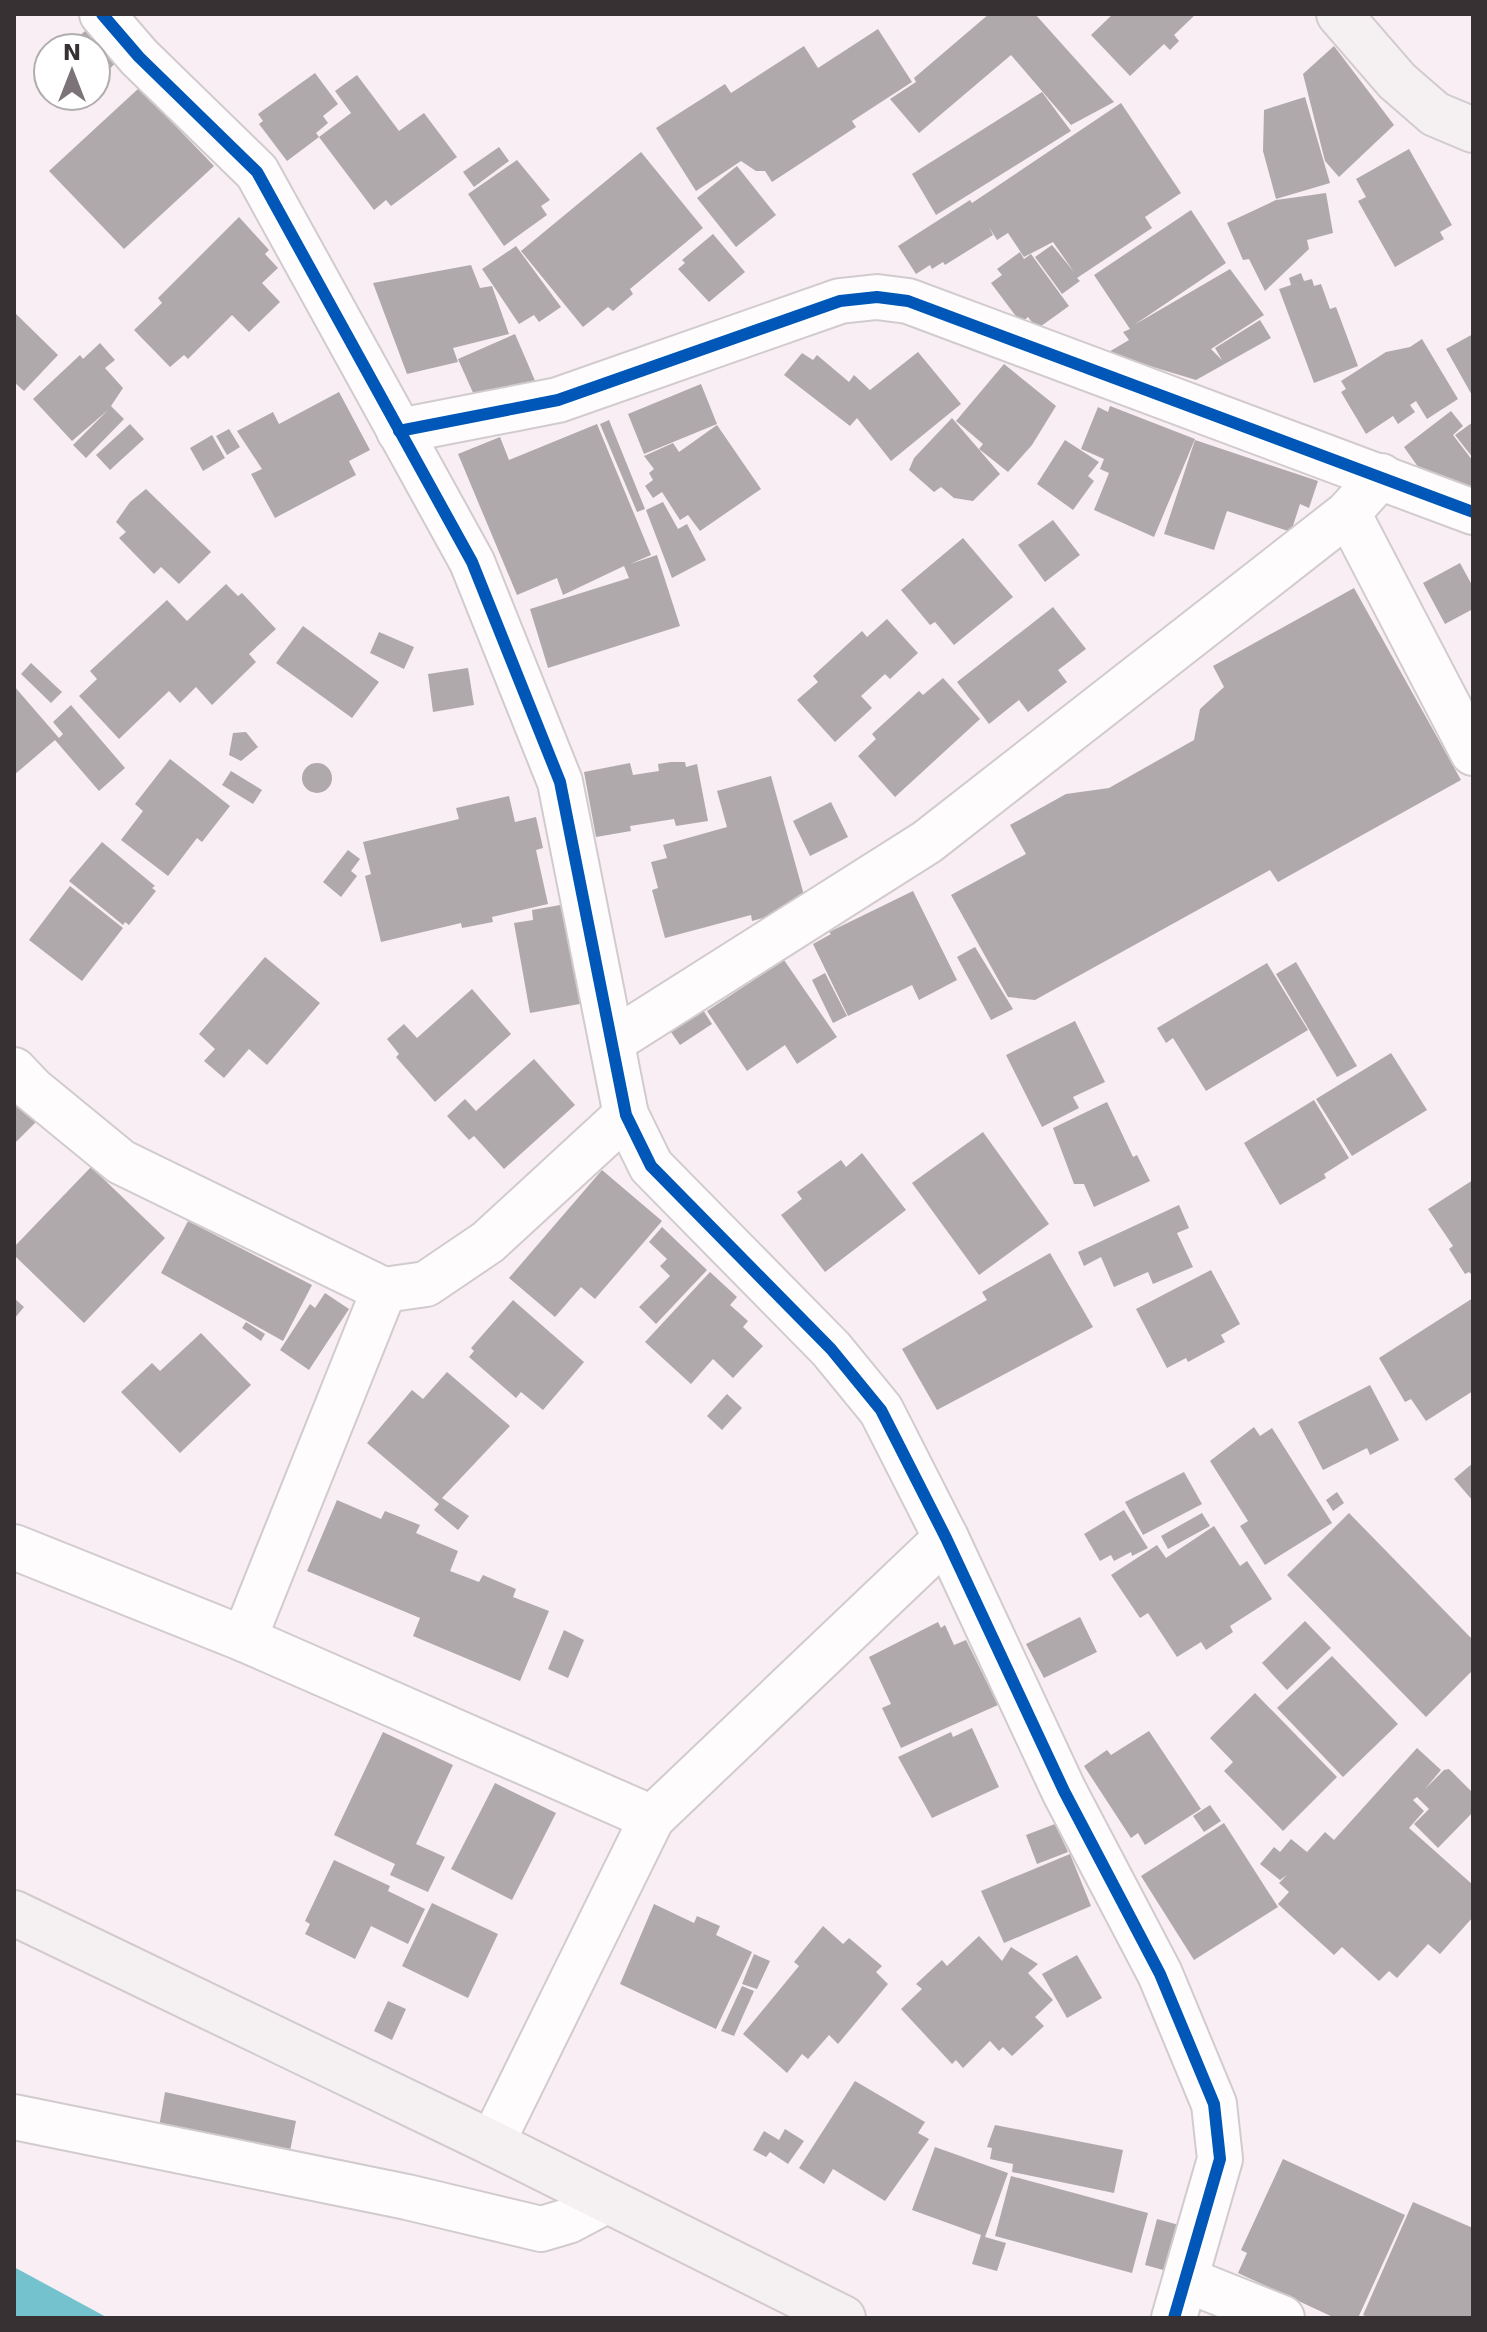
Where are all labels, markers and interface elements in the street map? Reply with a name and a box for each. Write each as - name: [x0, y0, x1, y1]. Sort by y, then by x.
- north arrow: [32, 32, 112, 112]
- text: N: [63, 40, 81, 65]

